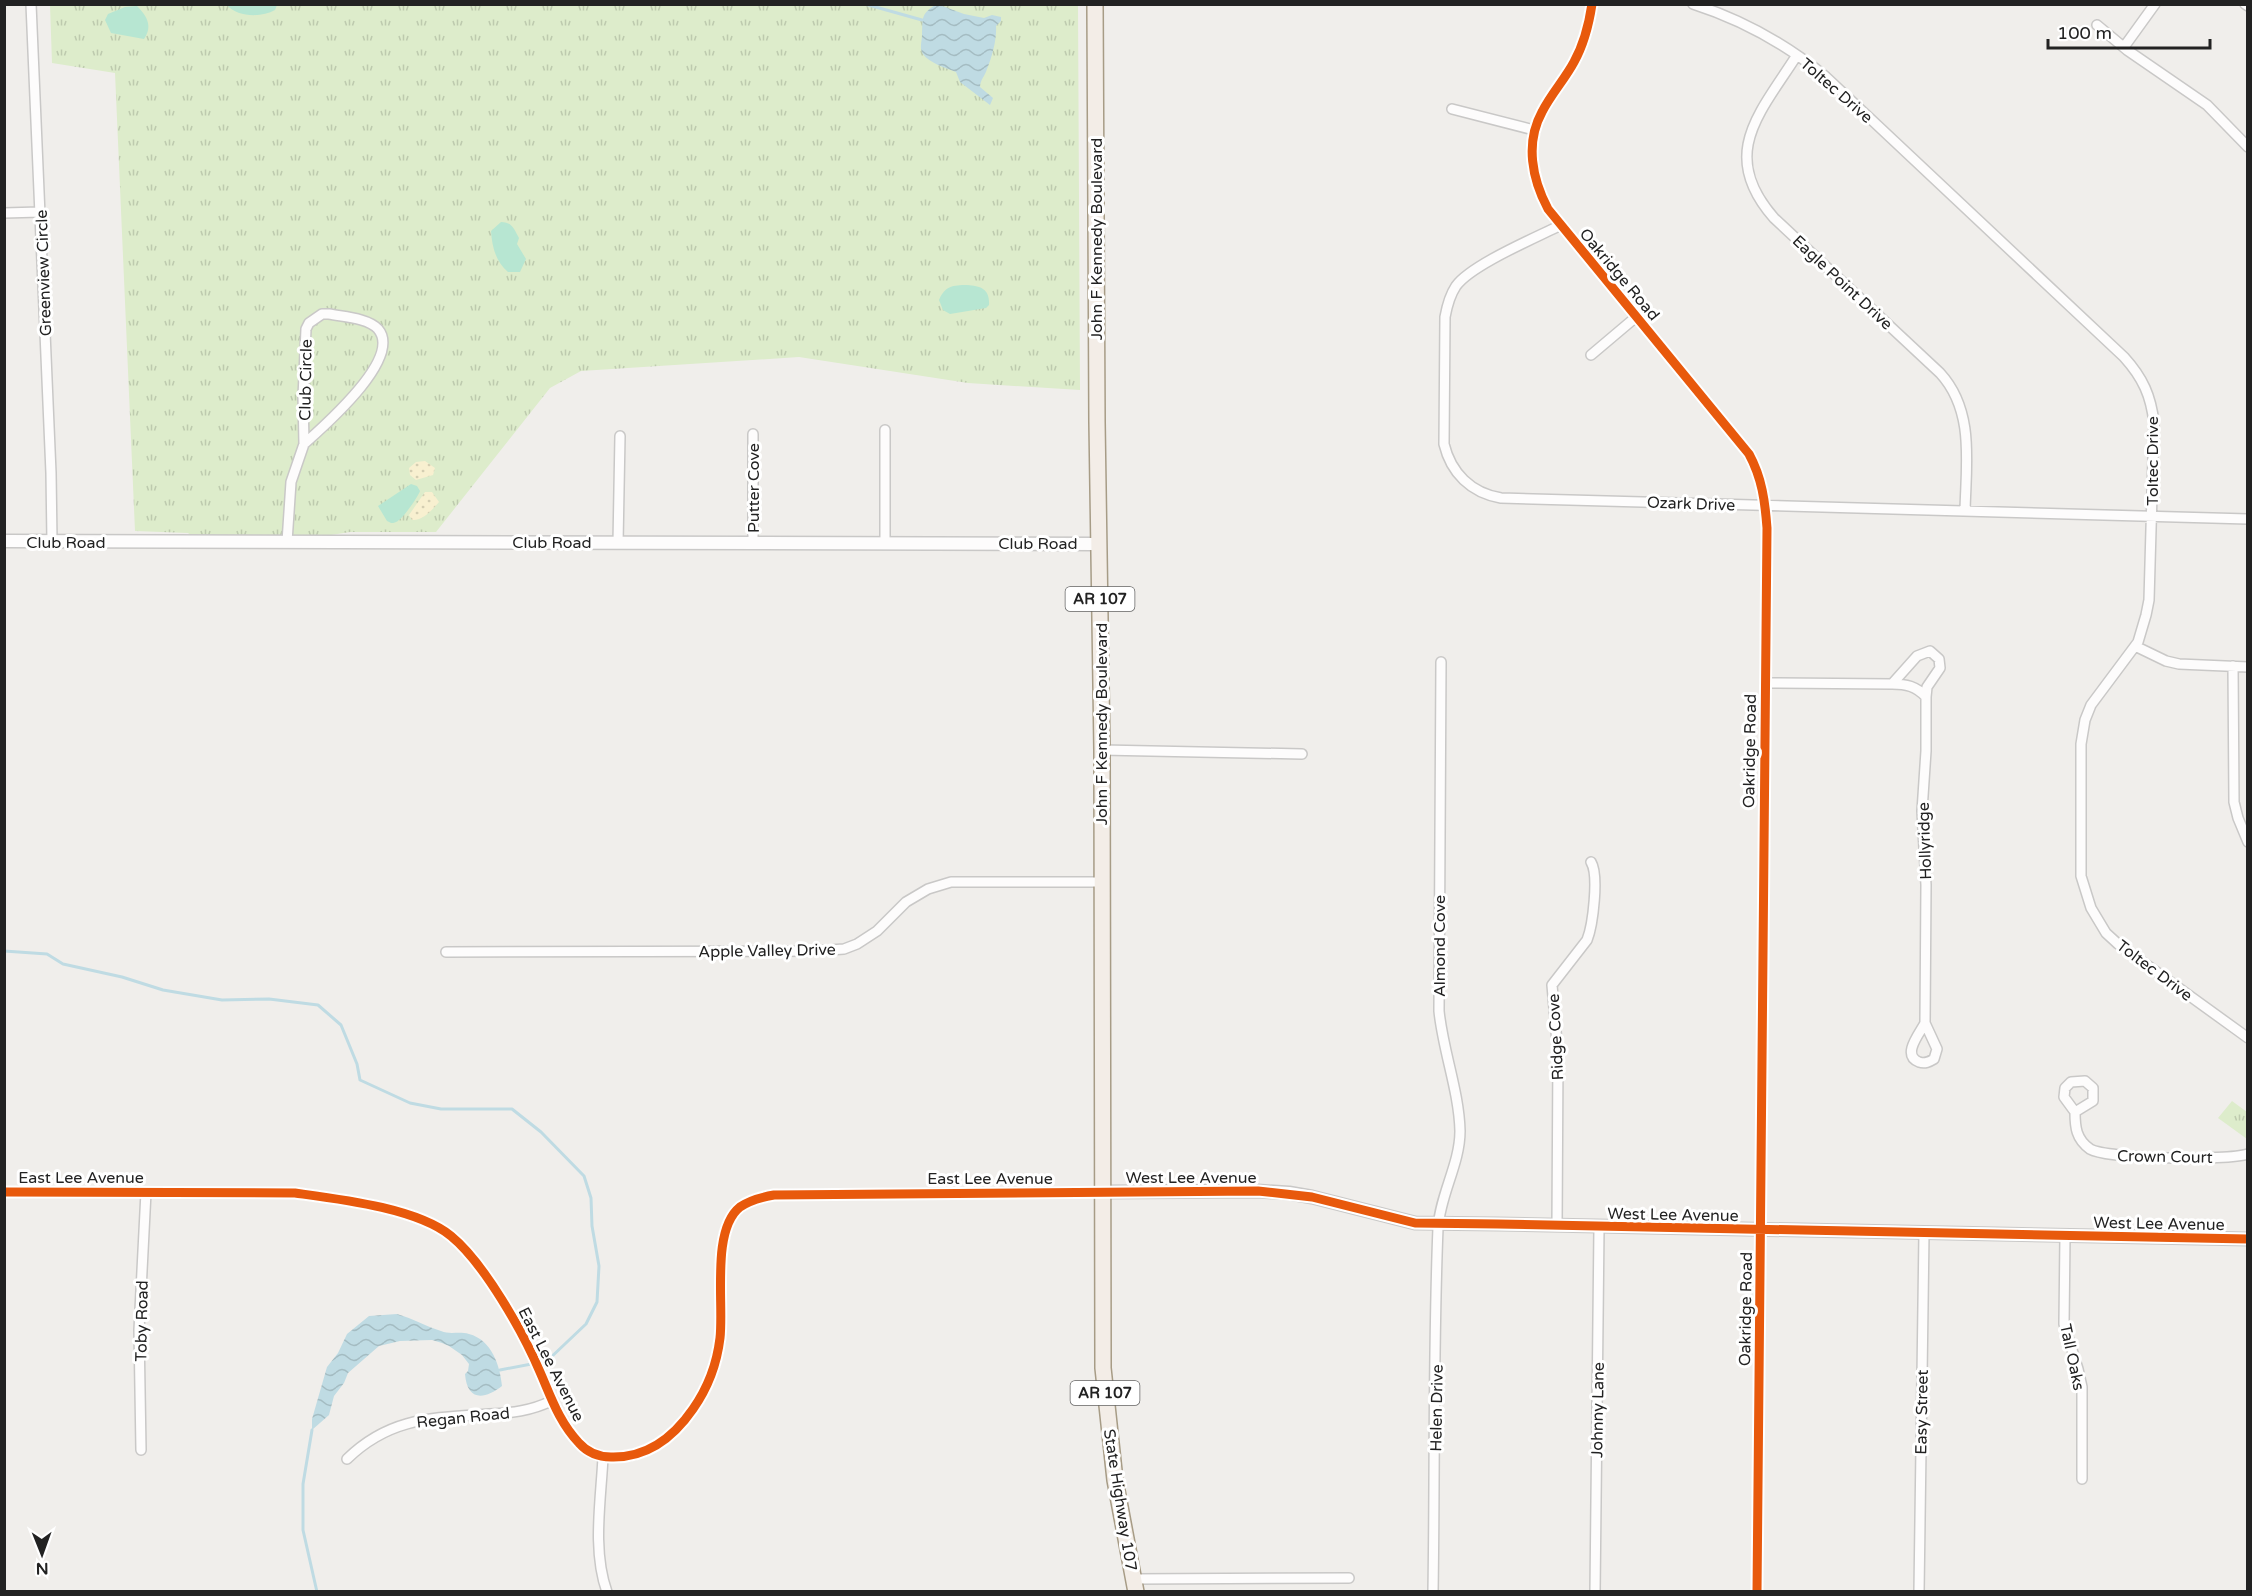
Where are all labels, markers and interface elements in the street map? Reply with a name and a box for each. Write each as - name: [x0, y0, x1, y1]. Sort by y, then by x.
- scale bar: [2048, 12, 2210, 50]
- text: 100 m: [2057, 22, 2112, 44]
- street label: Toltec Drive: [1796, 54, 1877, 128]
- street label: John F Kennedy Boulevard: [1087, 138, 1107, 340]
- street label: Greenview Circle: [32, 209, 56, 337]
- street label: Oakridge Road: [1575, 224, 1664, 325]
- street label: Eagle Point Drive: [1788, 231, 1897, 334]
- street label: Club Circle: [295, 339, 317, 421]
- street label: Toltec Drive: [2143, 416, 2163, 506]
- street label: Putter Cove: [744, 443, 764, 533]
- street label: Ozark Drive: [1646, 492, 1735, 516]
- street label: Club Road: [26, 533, 106, 553]
- street label: Club Road: [512, 533, 592, 553]
- street label: Club Road: [998, 534, 1078, 554]
- road number: AR 107: [1066, 587, 1134, 611]
- street label: John F Kennedy Boulevard: [1092, 623, 1112, 825]
- street label: Oakridge Road: [1739, 694, 1761, 808]
- street label: Hollyridge: [1914, 802, 1936, 880]
- street label: Almond Cove: [1430, 895, 1450, 997]
- street label: Toltec Drive: [2113, 936, 2196, 1006]
- street label: Apple Valley Drive: [698, 940, 836, 962]
- street label: Ridge Cove: [1544, 993, 1568, 1081]
- street label: Crown Court: [2117, 1146, 2213, 1168]
- street label: East Lee Avenue: [18, 1168, 144, 1188]
- street label: West Lee Avenue: [1125, 1168, 1257, 1188]
- street label: East Lee Avenue: [927, 1169, 1053, 1189]
- street label: West Lee Avenue: [1607, 1204, 1739, 1226]
- street label: West Lee Avenue: [2093, 1213, 2225, 1235]
- street label: Oakridge Road: [1735, 1252, 1757, 1366]
- street label: Toby Road: [131, 1280, 153, 1362]
- street label: East Lee Avenue: [514, 1304, 589, 1425]
- street label: Tall Oaks: [2055, 1322, 2089, 1392]
- street label: Johnny Lane: [1587, 1362, 1609, 1458]
- street label: Helen Drive: [1426, 1364, 1448, 1452]
- street label: Easy Street: [1911, 1369, 1933, 1455]
- road number: AR 107: [1070, 1381, 1140, 1405]
- street label: Regan Road: [415, 1403, 511, 1433]
- street label: State Highway 107: [1099, 1428, 1141, 1573]
- north arrow: [12, 1524, 72, 1584]
- text: N: [36, 1558, 49, 1578]

